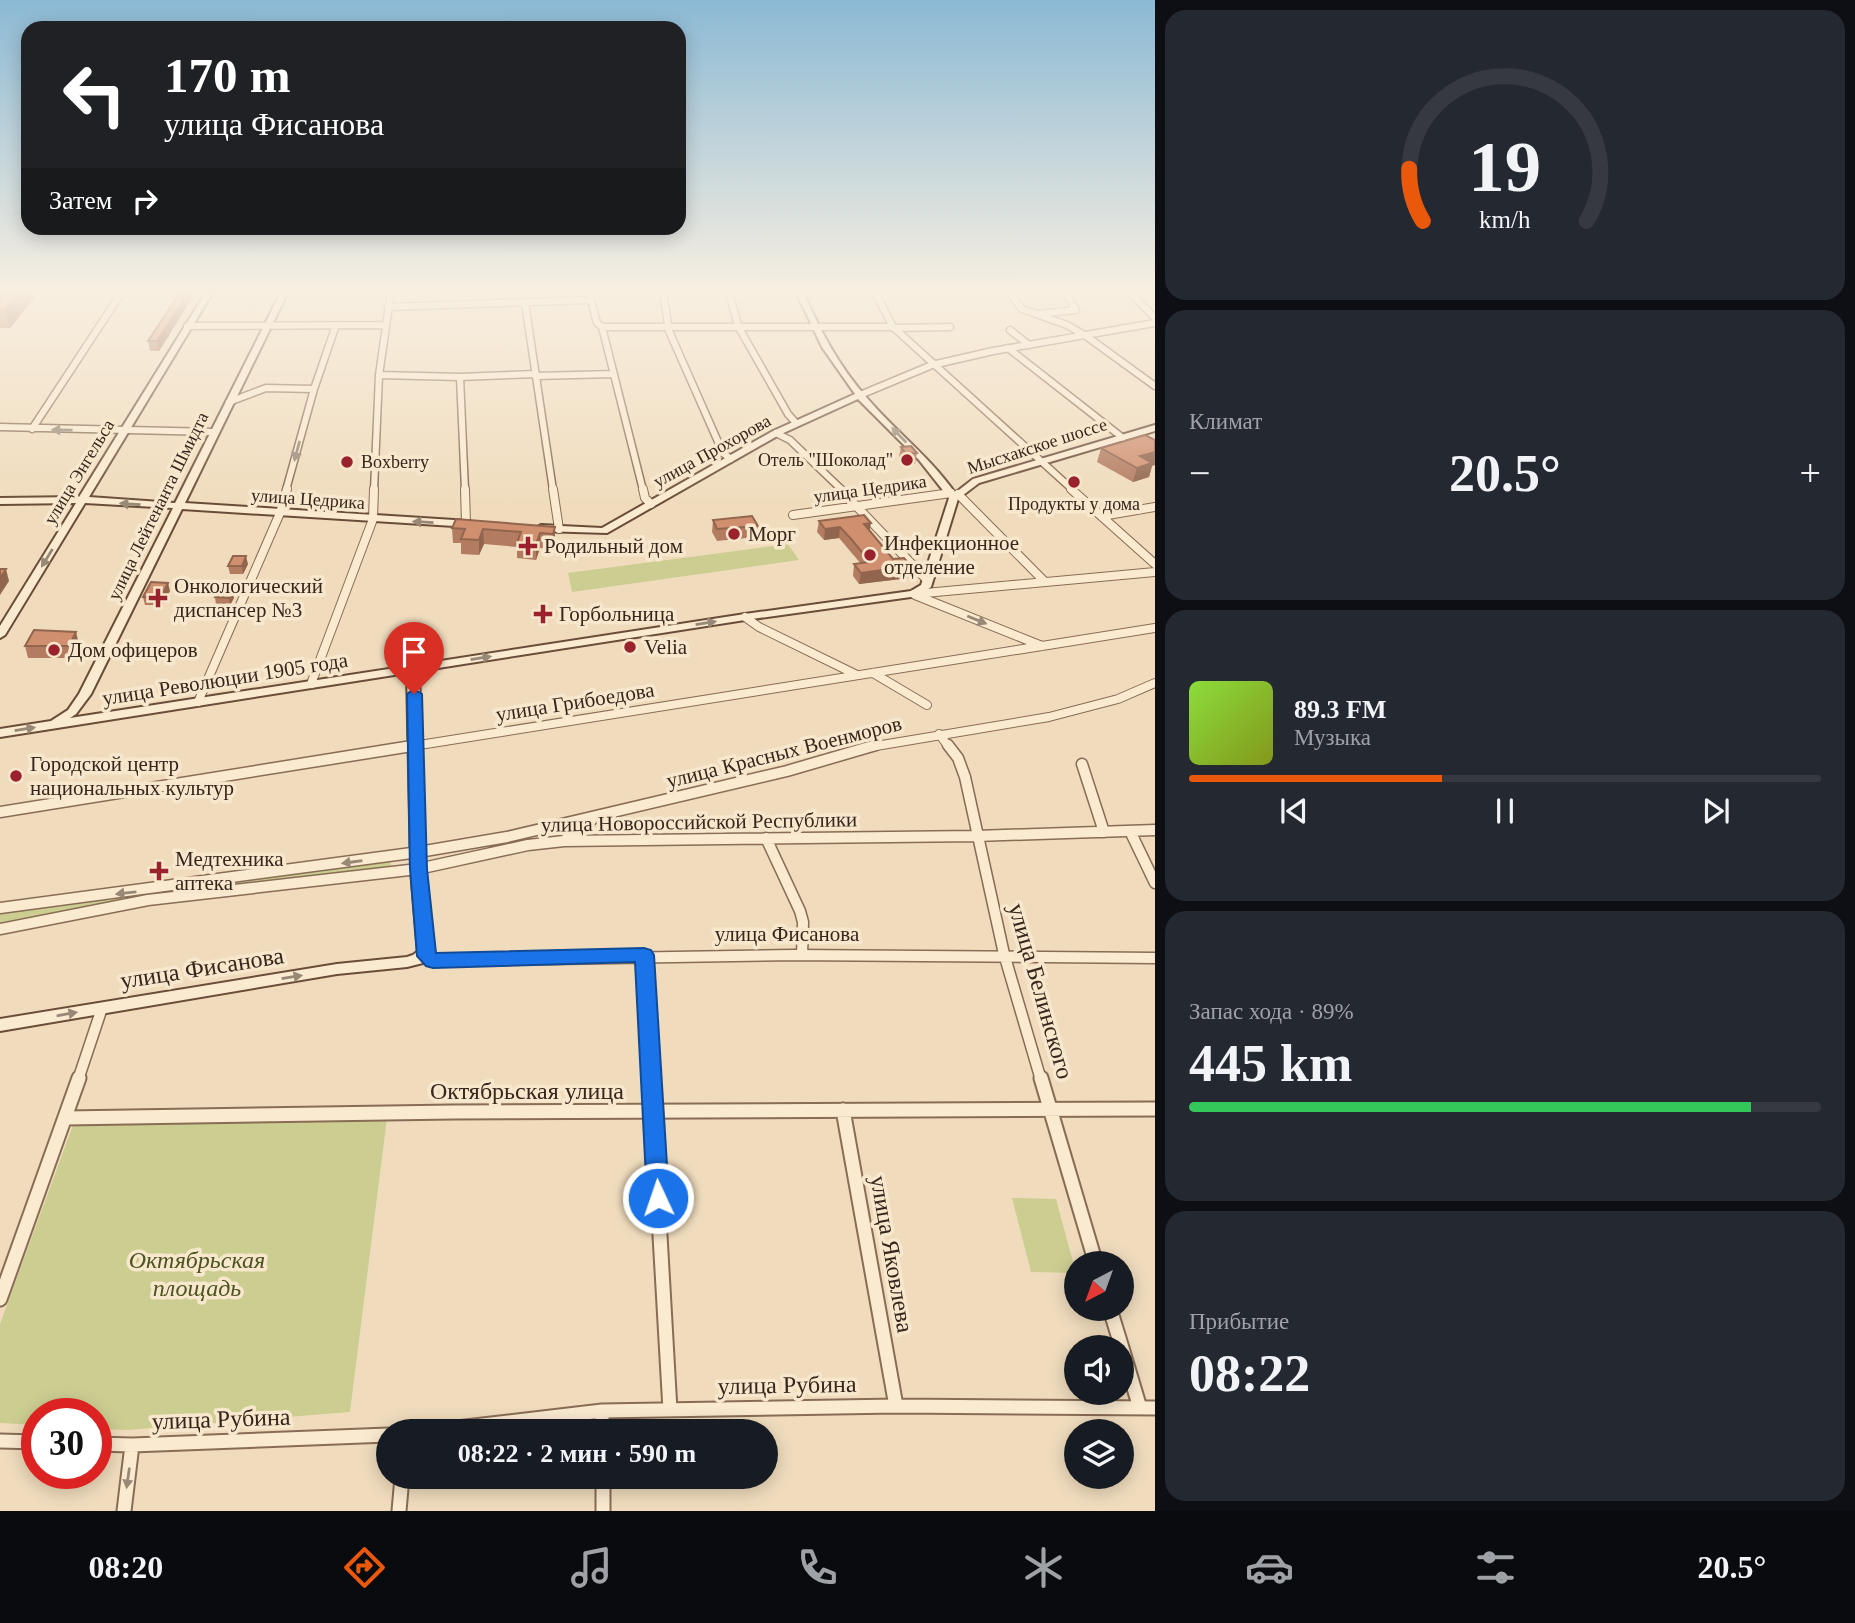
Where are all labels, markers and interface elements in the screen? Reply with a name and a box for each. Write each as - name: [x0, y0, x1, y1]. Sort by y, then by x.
- text: 170 m: [164, 48, 291, 103]
- icon: left: [49, 49, 140, 140]
- text: улица Фисанова: [164, 106, 384, 142]
- text: 19: [1469, 126, 1541, 207]
- icon: right: [126, 182, 164, 220]
- text: Затем: [49, 186, 112, 215]
- text: km/h: [1479, 206, 1531, 233]
- street label: улица Лейтенанта Шмидта: [104, 409, 212, 603]
- text: Климат: [1189, 409, 1262, 434]
- street label: улица Прохорова: [650, 410, 774, 492]
- street label: Мысхакское шоссе: [965, 414, 1109, 478]
- street label: улица Энгельса: [40, 416, 118, 528]
- one-way arrow: [51, 424, 73, 436]
- one-way arrow: [891, 427, 907, 444]
- one-way arrow: [291, 440, 302, 462]
- text: 20.5°: [1449, 445, 1561, 502]
- place label: Отель "Шоколад": [758, 450, 893, 470]
- place label: Boxberry: [361, 452, 429, 472]
- marker: Отель "Шоколад": [899, 452, 915, 468]
- text: −: [1189, 452, 1210, 494]
- text: +: [1800, 452, 1821, 494]
- marker: Boxberry: [339, 454, 355, 470]
- street label: улица Цедрика: [812, 471, 928, 507]
- marker: Продукты у дома: [1066, 474, 1082, 490]
- street label: улица Цедрика: [250, 485, 366, 513]
- place label: Продукты у дома: [1008, 494, 1140, 514]
- one-way arrow: [119, 498, 141, 509]
- one-way arrow: [412, 516, 434, 527]
- place label: Морг: [748, 522, 796, 546]
- marker: Морг: [726, 526, 742, 542]
- place label: Инфекционное отделение: [884, 531, 1019, 579]
- place label: Родильный дом: [544, 534, 683, 558]
- marker: Родильный дом: [518, 536, 538, 556]
- marker: Инфекционное отделение: [862, 547, 878, 563]
- one-way arrow: [41, 549, 53, 568]
- place label: Онкологический диспансер №3: [174, 574, 323, 622]
- marker: Онкологический диспансер №3: [148, 588, 168, 608]
- place label: Горбольница: [559, 602, 675, 626]
- marker: Горбольница: [533, 604, 553, 624]
- one-way arrow: [967, 614, 988, 625]
- one-way arrow: [695, 617, 717, 628]
- pin: [384, 622, 444, 694]
- icon: arrive: [395, 633, 433, 671]
- place label: Velia: [644, 635, 688, 659]
- place label: Дом офицеров: [68, 638, 198, 662]
- marker: Velia: [622, 639, 638, 655]
- marker: Дом офицеров: [46, 642, 62, 658]
- street label: улица Революции 1905 года: [101, 648, 350, 710]
- one-way arrow: [470, 652, 492, 663]
- street label: улица Грибоедова: [494, 678, 657, 726]
- text: 89.3 FM: [1294, 695, 1386, 724]
- street label: улица Красных Военморов: [664, 711, 904, 793]
- one-way arrow: [14, 724, 36, 735]
- text: Музыка: [1294, 725, 1371, 750]
- place label: Городской центр национальных культур: [30, 752, 234, 800]
- marker: Городской центр национальных культур: [8, 768, 24, 784]
- icon: previous: [1275, 792, 1313, 830]
- icon: pause: [1486, 792, 1524, 830]
- icon: next: [1697, 792, 1735, 830]
- street label: улица Новороссийской Республики: [541, 807, 857, 837]
- place label: Медтехника аптека: [175, 847, 284, 895]
- one-way arrow: [341, 857, 363, 868]
- marker: Медтехника аптека: [149, 861, 169, 881]
- one-way arrow: [115, 887, 137, 898]
- street label: улица Белинского: [1003, 900, 1079, 1082]
- street label: улица Фисанова: [715, 922, 860, 946]
- street label: улица Фисанова: [118, 942, 286, 994]
- one-way arrow: [281, 971, 303, 982]
- text: Запас хода · 89%: [1189, 999, 1354, 1024]
- one-way arrow: [56, 1008, 78, 1019]
- text: 445 km: [1189, 1035, 1352, 1092]
- street label: Октябрьская улица: [430, 1078, 624, 1104]
- position arrow: [621, 1161, 695, 1235]
- street label: улица Яковлева: [865, 1173, 919, 1335]
- park label: Октябрьская площадь: [129, 1247, 265, 1301]
- north arrow: [1064, 1251, 1134, 1321]
- map controls: [1064, 1251, 1134, 1489]
- text: Прибытие: [1189, 1309, 1289, 1334]
- button: sound: [1064, 1335, 1134, 1405]
- text: 08:22: [1189, 1345, 1310, 1402]
- street label: улица Рубина: [717, 1371, 857, 1399]
- speed limit sign: 30: [21, 1398, 112, 1489]
- street label: улица Рубина: [151, 1404, 291, 1434]
- button: layers: [1064, 1419, 1134, 1489]
- text: 08:22 · 2 мин · 590 m: [458, 1439, 696, 1468]
- one-way arrow: [122, 1467, 133, 1489]
- icon: directions: [340, 1543, 389, 1592]
- icon: music: [567, 1543, 616, 1592]
- icon: phone: [793, 1543, 842, 1592]
- icon: climate: [1019, 1543, 1068, 1592]
- icon: car: [1245, 1543, 1294, 1592]
- icon: filters: [1471, 1543, 1520, 1592]
- text: 08:20: [89, 1549, 163, 1585]
- text: 20.5°: [1698, 1549, 1766, 1585]

